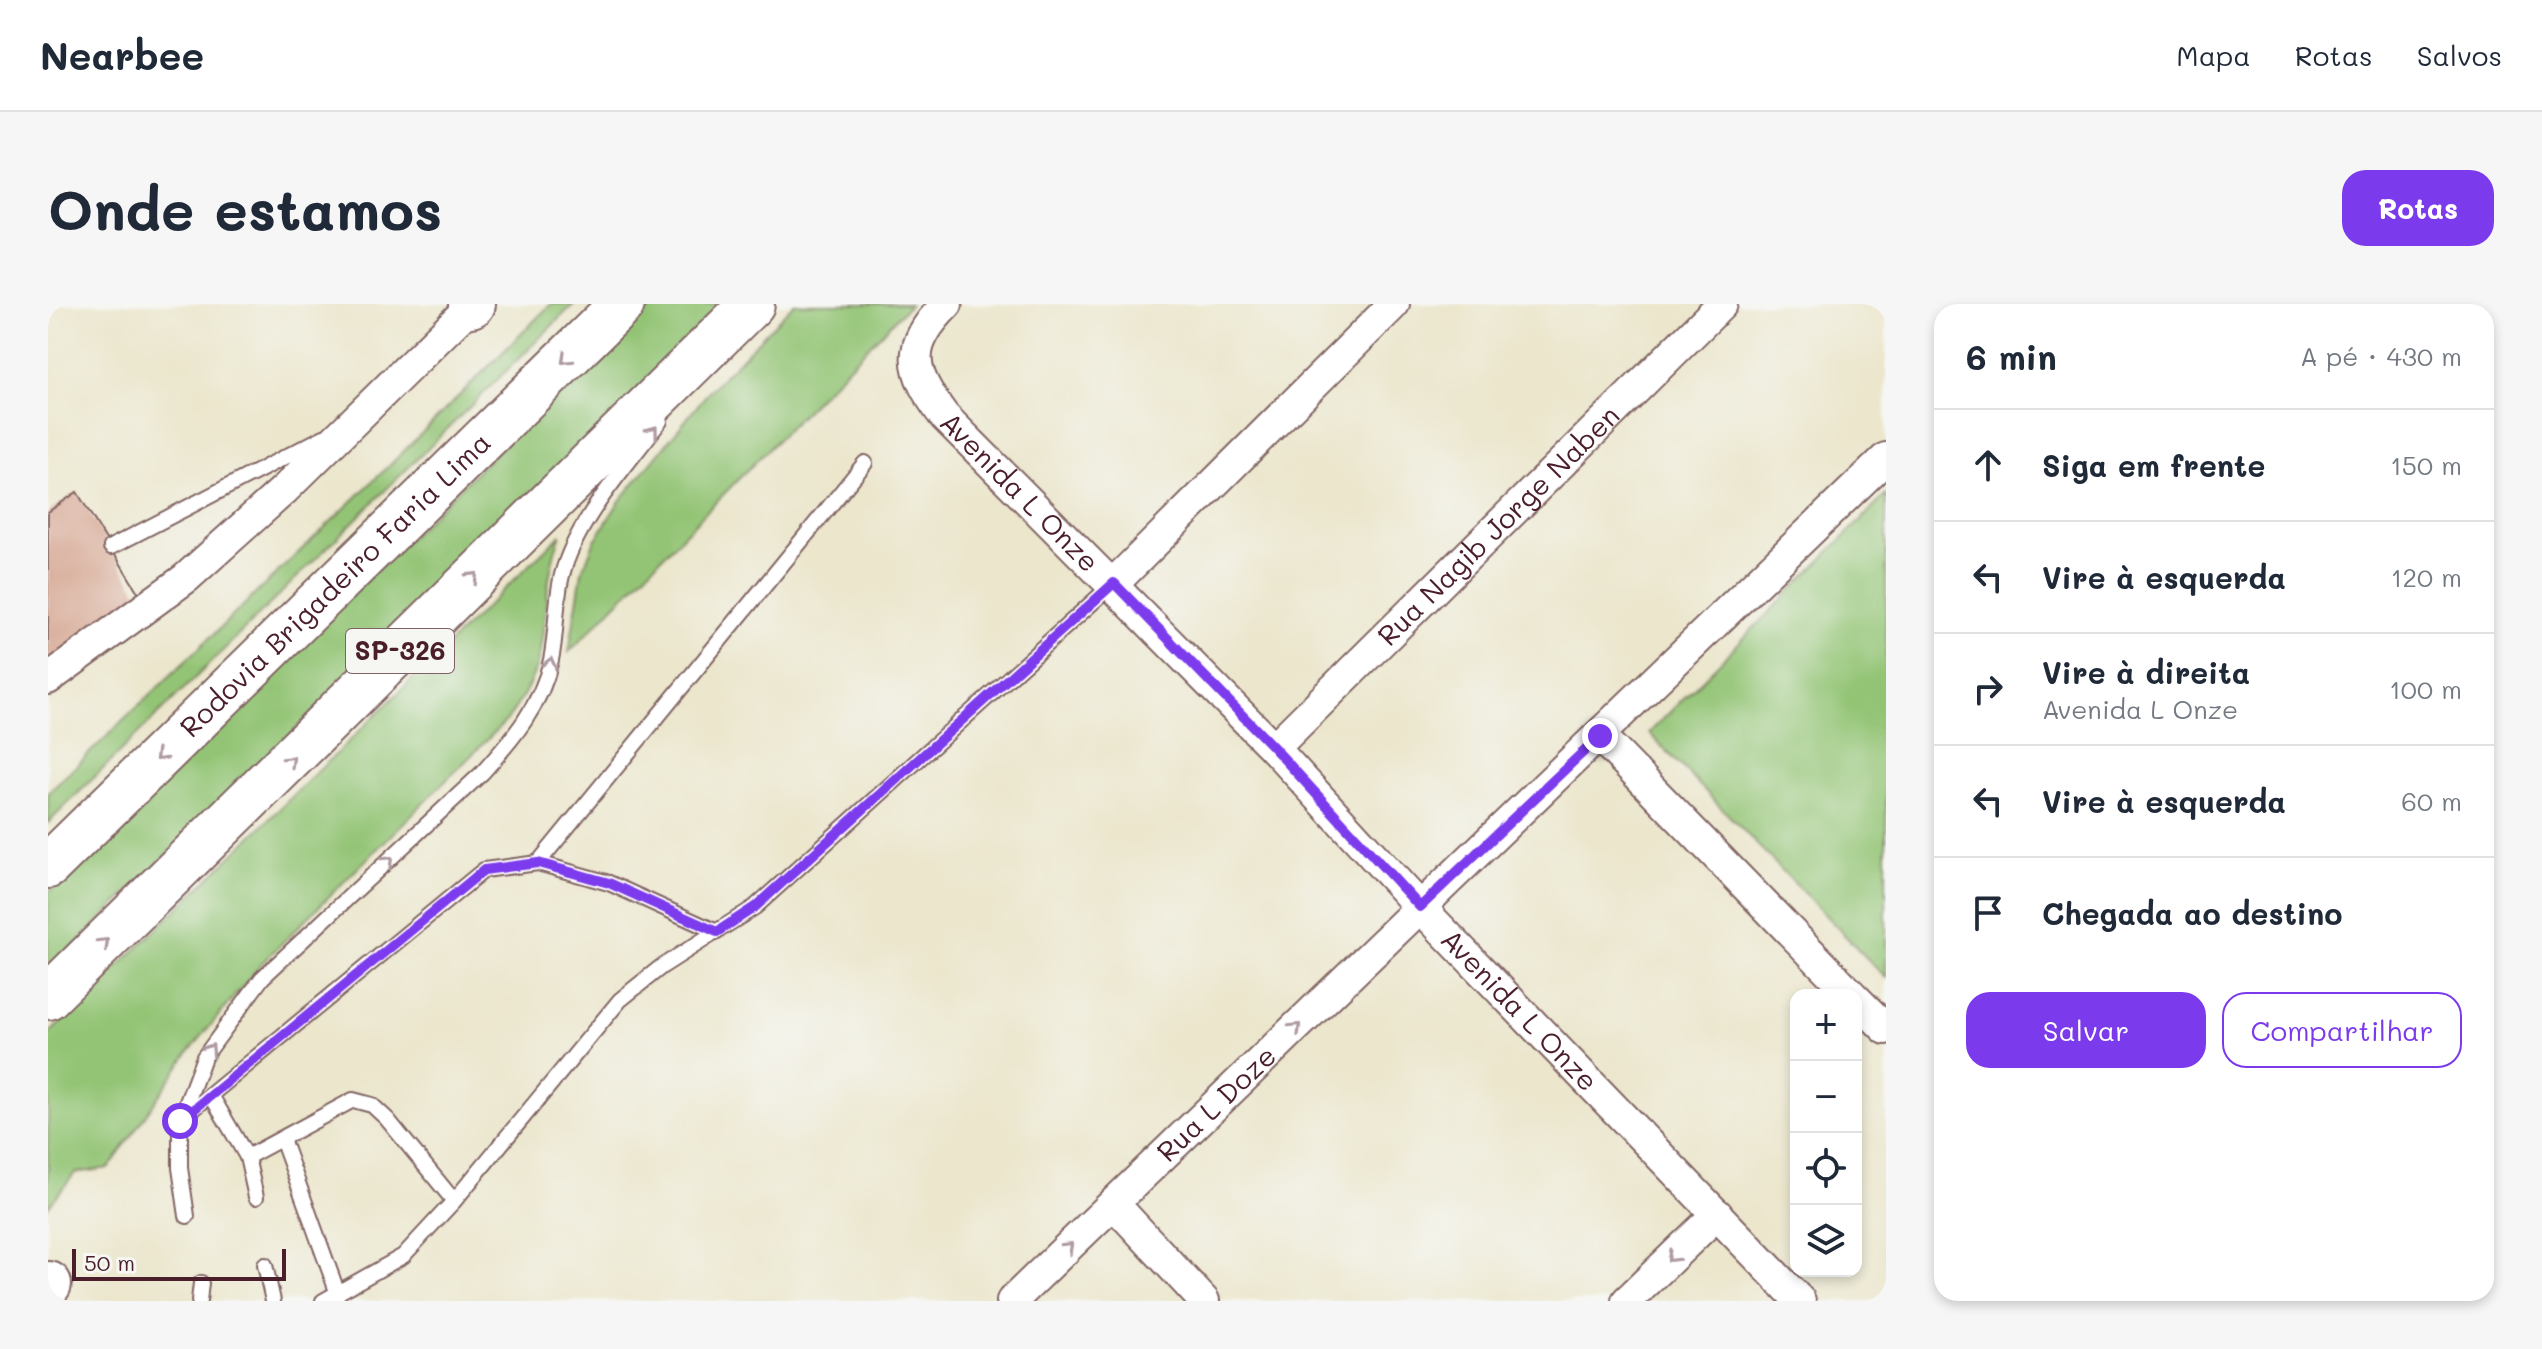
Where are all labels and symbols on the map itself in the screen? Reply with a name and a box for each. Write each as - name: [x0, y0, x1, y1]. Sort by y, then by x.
- one-way arrow: [561, 349, 575, 364]
- street label: Rua Nagib Jorge Naben: [1369, 397, 1627, 653]
- street label: Avenida L Onze: [933, 404, 1108, 579]
- street label: Rodovia Brigadeiro Faria Lima: [172, 424, 498, 744]
- one-way arrow: [643, 425, 658, 440]
- one-way arrow: [464, 572, 478, 586]
- road number: SP-326: [346, 629, 454, 673]
- one-way arrow: [540, 657, 557, 670]
- route end: [1582, 718, 1618, 754]
- one-way arrow: [155, 747, 169, 761]
- one-way arrow: [281, 756, 295, 771]
- one-way arrow: [379, 856, 393, 871]
- street label: Avenida L Onze: [1434, 921, 1607, 1098]
- one-way arrow: [95, 938, 109, 952]
- one-way arrow: [1287, 1023, 1301, 1037]
- street label: Rua L Doze: [1148, 1037, 1283, 1169]
- one-way arrow: [200, 1043, 215, 1058]
- route start: [162, 1103, 198, 1139]
- one-way arrow: [1059, 1242, 1073, 1257]
- scale bar: [72, 1245, 286, 1281]
- one-way arrow: [1667, 1248, 1681, 1263]

